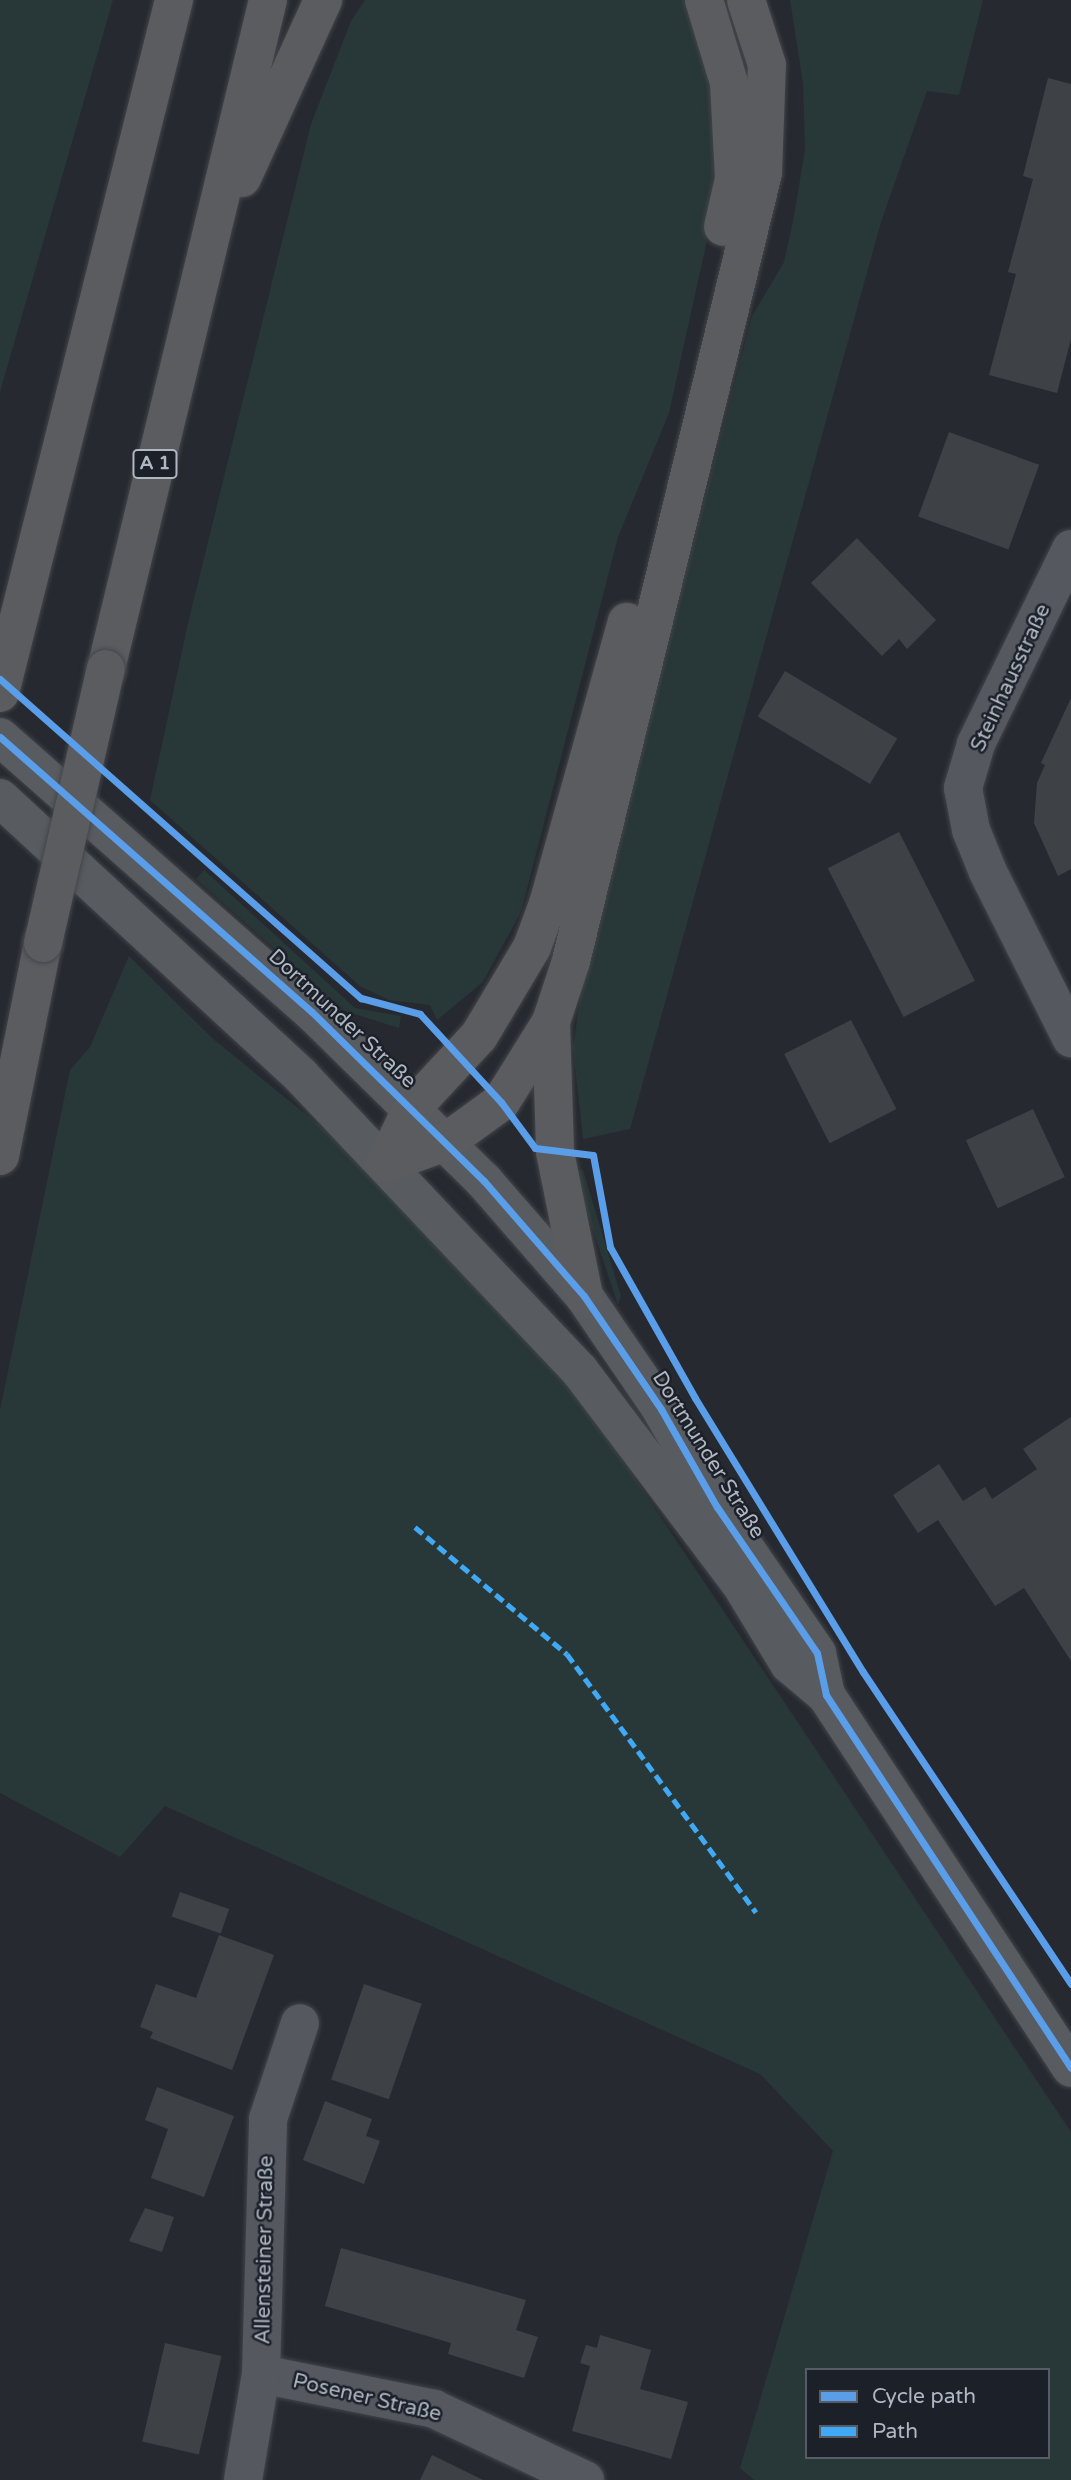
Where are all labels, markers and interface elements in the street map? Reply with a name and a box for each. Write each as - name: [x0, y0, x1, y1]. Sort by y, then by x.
- road number: A 1: [132, 449, 178, 480]
- street label: Steinhausstraße: [966, 600, 1056, 756]
- street label: Dortmunder Straße: [263, 944, 421, 1094]
- street label: Dortmunder Straße: [646, 1367, 770, 1543]
- street label: Allensteiner Straße: [251, 2155, 279, 2345]
- legend: [805, 2368, 1050, 2459]
- street label: Posener Straße: [290, 2369, 444, 2427]
- text: Cycle path: [872, 2384, 976, 2409]
- text: Path: [872, 2419, 918, 2444]

